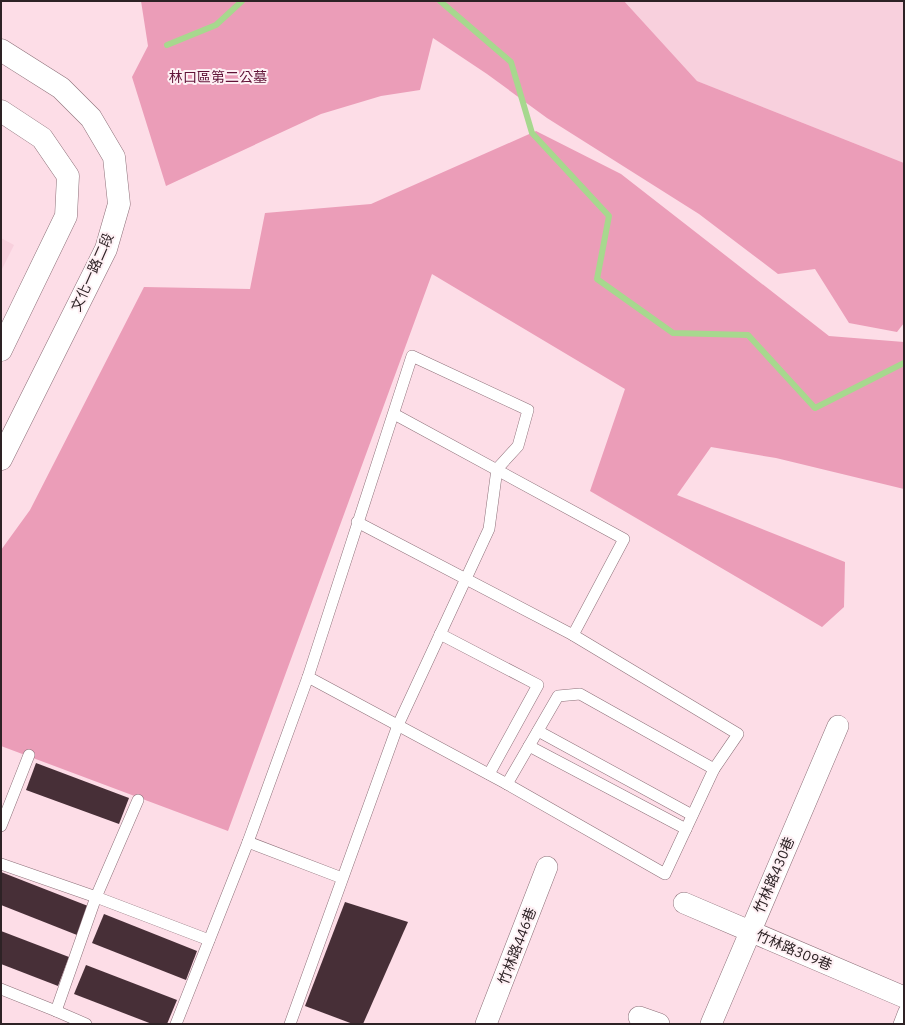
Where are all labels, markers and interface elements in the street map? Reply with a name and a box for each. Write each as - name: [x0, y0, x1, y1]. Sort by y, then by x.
- park label: 林口區第二公墓: [169, 68, 267, 86]
- street label: 文化一路二段: [67, 230, 117, 314]
- street label: 竹林路430巷: [750, 834, 798, 916]
- street label: 竹林路446巷: [494, 905, 540, 987]
- street label: 竹林路309巷: [753, 926, 835, 974]

